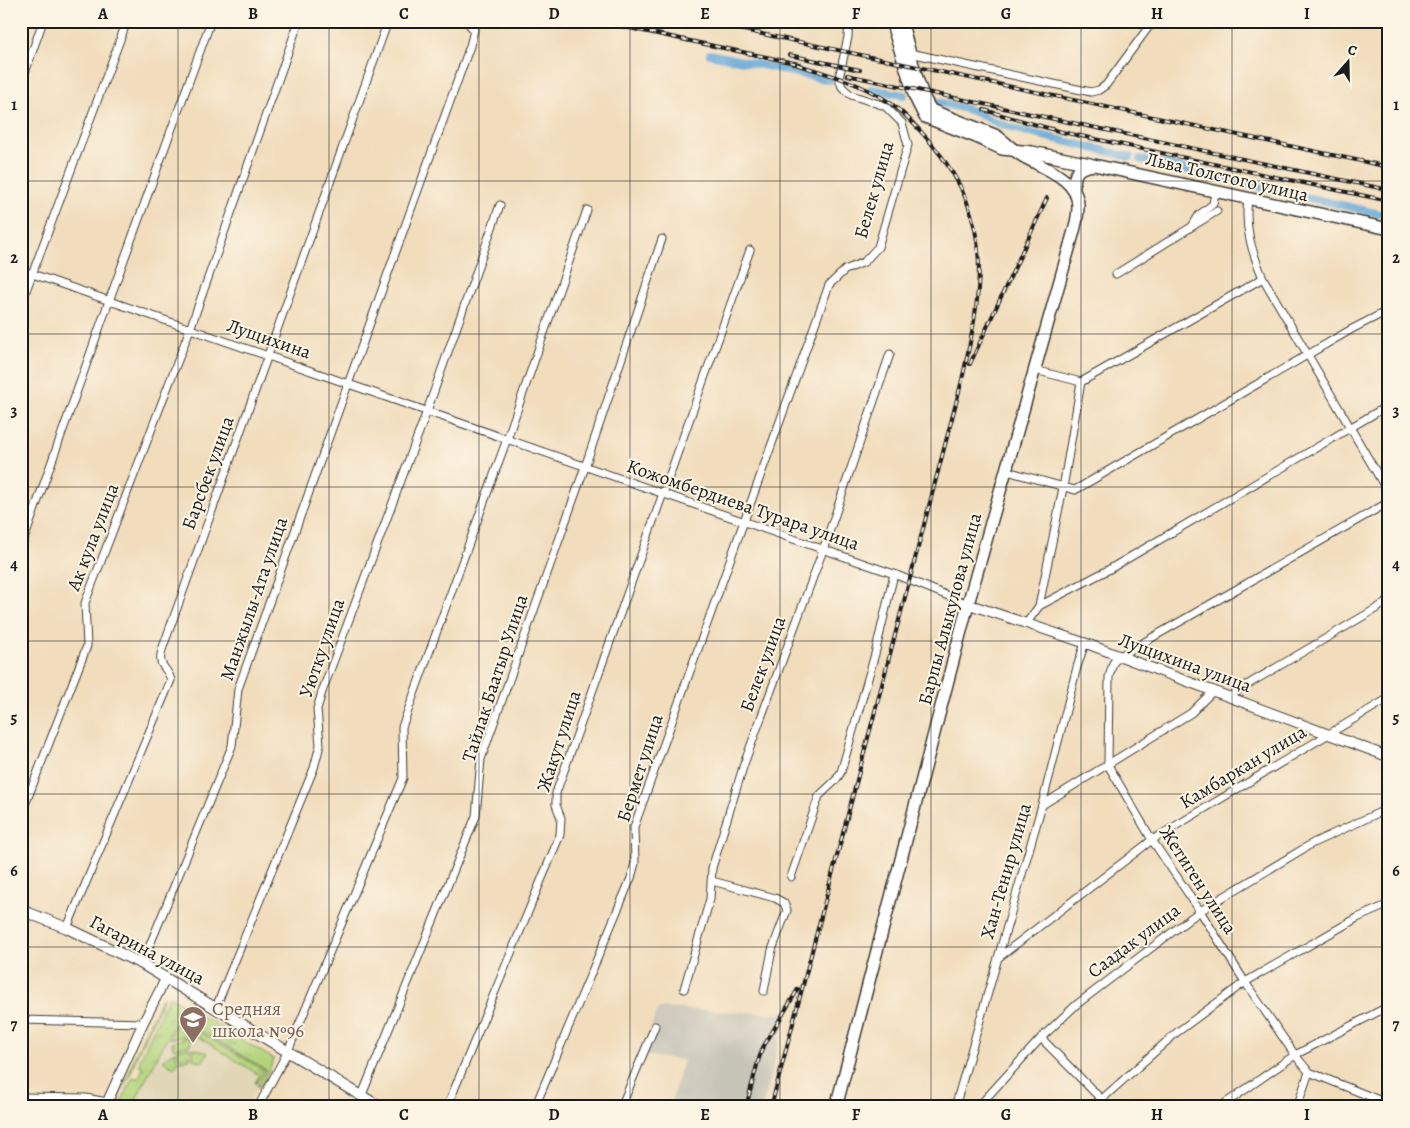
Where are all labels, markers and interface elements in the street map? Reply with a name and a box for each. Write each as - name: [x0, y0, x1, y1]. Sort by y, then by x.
- text: A: [97, 3, 109, 25]
- text: B: [248, 3, 258, 25]
- text: C: [399, 3, 409, 25]
- text: D: [548, 3, 560, 25]
- text: E: [700, 3, 710, 25]
- text: F: [852, 3, 861, 25]
- text: G: [1001, 3, 1011, 25]
- text: H: [1151, 3, 1163, 25]
- text: I: [1304, 3, 1310, 25]
- north arrow: [1322, 38, 1372, 88]
- text: С: [1345, 40, 1360, 61]
- text: 1: [11, 94, 17, 116]
- text: 1: [1393, 94, 1399, 116]
- street label: Белек улица: [848, 138, 900, 242]
- street label: Льва Толстого улица: [1143, 146, 1311, 208]
- text: 2: [10, 247, 18, 269]
- text: 2: [1392, 247, 1400, 269]
- street label: Лущихина: [223, 312, 315, 366]
- text: 3: [11, 400, 18, 422]
- text: 3: [1393, 400, 1400, 422]
- street label: Барсбек улица: [175, 412, 241, 533]
- street label: Кожомбердиева Турара улица: [623, 453, 863, 557]
- street label: Ак кула улица: [60, 479, 126, 595]
- street label: Барпы Алыкулова улица: [912, 510, 988, 708]
- street label: Манжылы-Ата улица: [214, 513, 294, 684]
- text: 4: [10, 554, 18, 576]
- text: 4: [1392, 554, 1400, 576]
- street label: Тайлак Баатыр Улица: [456, 591, 534, 765]
- street label: Уютку улица: [293, 595, 351, 701]
- street label: Белек улица: [734, 612, 792, 716]
- street label: Лущихина улица: [1115, 627, 1255, 699]
- street label: Жакут улица: [530, 687, 588, 795]
- text: 5: [11, 707, 18, 729]
- text: 5: [1393, 707, 1400, 729]
- street label: Бермет улица: [610, 710, 670, 825]
- street label: Камбаркан улица: [1175, 719, 1311, 815]
- street label: Хан-Тенир улица: [974, 800, 1038, 942]
- street label: Жетиген улица: [1153, 821, 1243, 940]
- text: 6: [10, 860, 18, 882]
- text: 6: [1392, 860, 1400, 882]
- street label: Саадак улица: [1082, 897, 1186, 984]
- street label: Гагарина улица: [85, 909, 209, 991]
- place label: Средняя школа №96: [212, 996, 304, 1044]
- school or university icon: Средняя школа №96: [178, 1005, 208, 1044]
- text: 7: [11, 1014, 18, 1036]
- text: 7: [1393, 1014, 1400, 1036]
- text: A: [97, 1104, 109, 1126]
- text: B: [248, 1104, 258, 1126]
- text: C: [399, 1104, 409, 1126]
- text: D: [548, 1104, 560, 1126]
- text: E: [700, 1104, 710, 1126]
- text: F: [852, 1104, 861, 1126]
- text: G: [1001, 1104, 1011, 1126]
- text: H: [1151, 1104, 1163, 1126]
- text: I: [1304, 1104, 1310, 1126]

